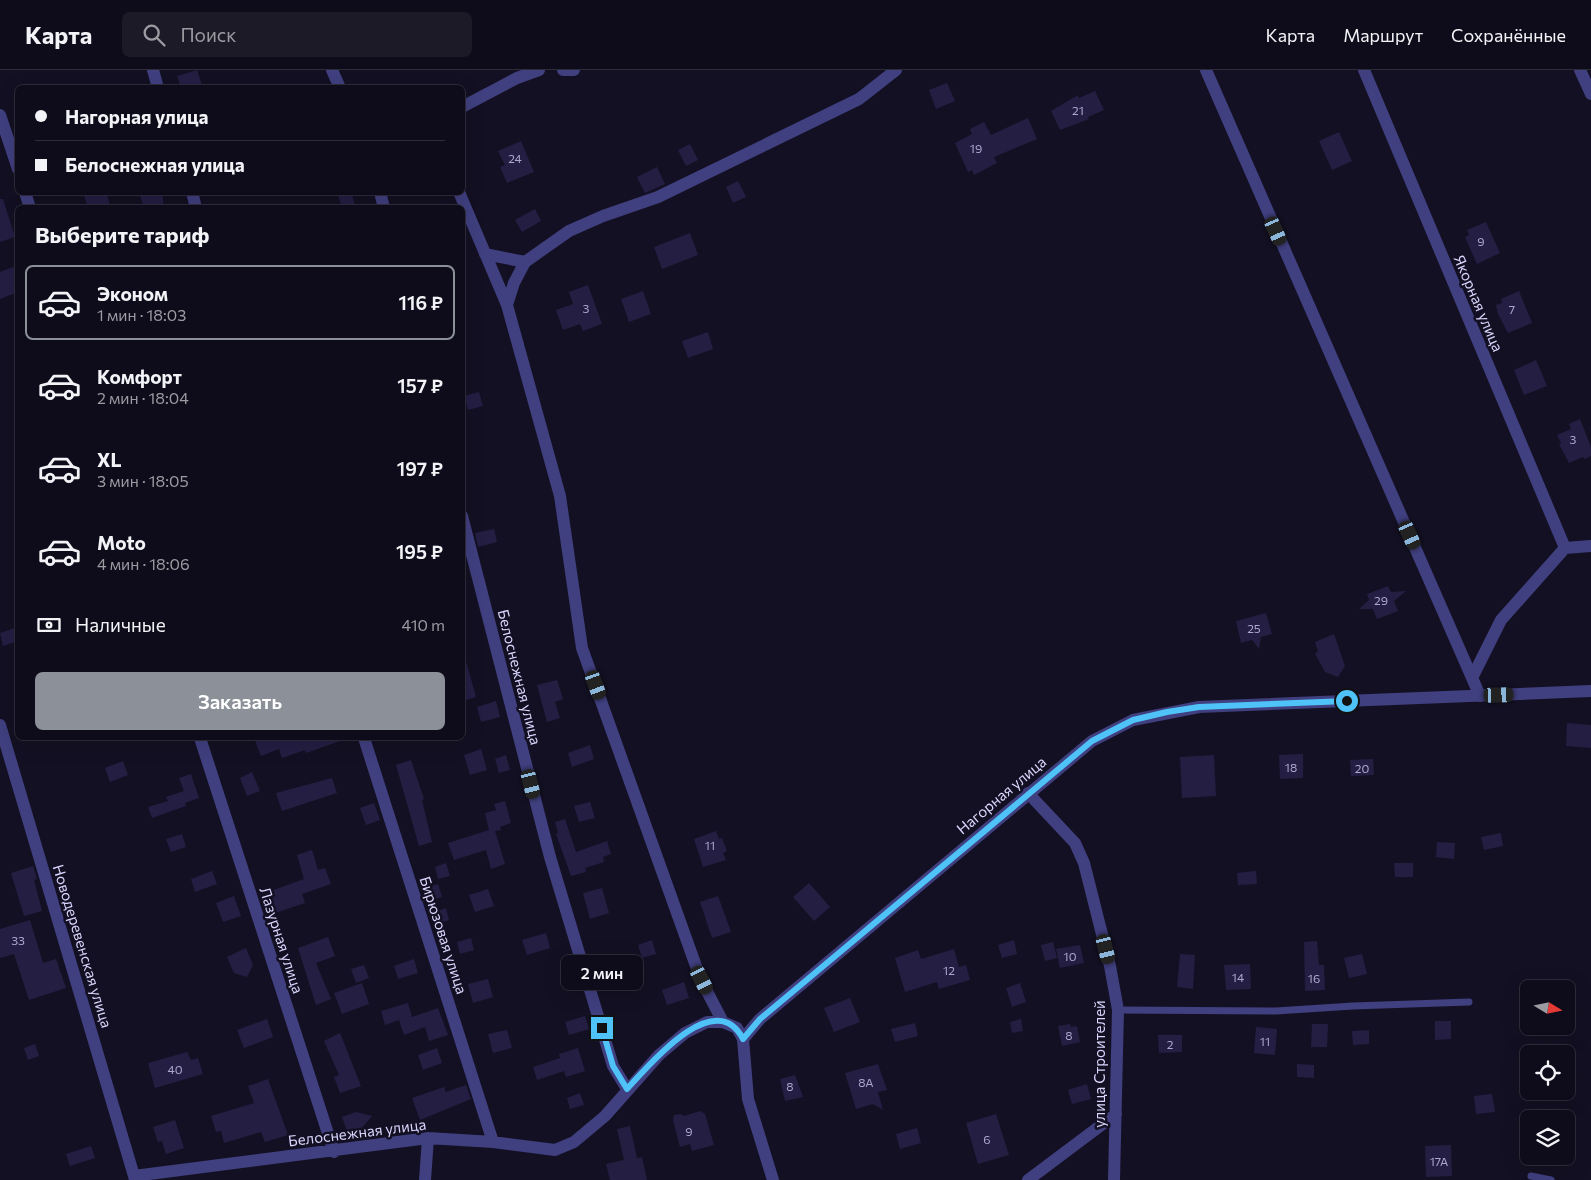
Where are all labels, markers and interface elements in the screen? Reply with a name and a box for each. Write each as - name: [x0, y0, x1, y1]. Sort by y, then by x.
- search box: [122, 12, 472, 57]
- text: Карта: [25, 20, 92, 49]
- icon: search: [140, 21, 168, 49]
- text: Поиск: [180, 23, 236, 46]
- text: Карта: [1266, 24, 1315, 46]
- text: Маршрут: [1343, 24, 1423, 46]
- text: Сохранённые: [1451, 24, 1566, 46]
- house number: 21: [1072, 103, 1084, 117]
- text: Нагорная улица: [65, 105, 208, 128]
- house number: 19: [970, 141, 982, 155]
- house number: 24: [508, 151, 522, 165]
- text: Белоснежная улица: [65, 153, 245, 176]
- car: [1263, 214, 1288, 248]
- text: Выберите тариф: [35, 221, 209, 248]
- house number: 9: [1477, 234, 1485, 248]
- street label: Якорная улица: [1450, 252, 1508, 354]
- icon: car: [37, 280, 82, 325]
- text: Эконом: [97, 282, 168, 305]
- text: 116 ₽: [398, 291, 443, 314]
- house number: 3: [583, 301, 590, 315]
- house number: 7: [1509, 302, 1515, 316]
- text: 1 мин · 18:03: [97, 305, 186, 324]
- icon: car: [37, 363, 82, 408]
- text: Комфорт: [97, 365, 182, 388]
- text: 157 ₽: [397, 374, 443, 397]
- text: 2 мин · 18:04: [97, 388, 189, 407]
- house number: 3: [1570, 432, 1577, 446]
- icon: car: [37, 446, 82, 491]
- text: XL: [97, 448, 122, 471]
- text: 197 ₽: [397, 457, 443, 480]
- text: 3 мин · 18:05: [97, 471, 189, 490]
- car: [1397, 518, 1422, 552]
- icon: car: [37, 529, 82, 574]
- text: Moto: [97, 531, 146, 554]
- text: 195 ₽: [396, 540, 443, 563]
- text: 4 мин · 18:06: [97, 554, 190, 573]
- house number: 29: [1374, 593, 1388, 607]
- street label: Белоснежная улица: [494, 607, 546, 747]
- icon: cash: [35, 611, 63, 639]
- text: Наличные: [75, 613, 166, 636]
- text: 410 m: [402, 615, 445, 634]
- house number: 25: [1247, 621, 1261, 635]
- car: [583, 668, 608, 702]
- button: Заказать: [35, 672, 445, 730]
- car: [1483, 687, 1514, 703]
- route start: [1336, 690, 1358, 712]
- street label: Нагорная улица: [953, 752, 1049, 838]
- house number: 18: [1285, 760, 1297, 774]
- house number: 20: [1355, 761, 1369, 775]
- car: [520, 768, 541, 800]
- house number: 11: [705, 838, 715, 852]
- street label: Новодеревенская улица: [50, 862, 116, 1030]
- street label: Бирюзовая улица: [416, 874, 472, 996]
- street label: Лазурная улица: [256, 884, 308, 996]
- house number: 33: [11, 933, 25, 947]
- car: [1095, 933, 1116, 965]
- house number: 10: [1064, 949, 1077, 963]
- callout: 2 мин: [561, 956, 643, 990]
- text: 2 мин: [581, 963, 623, 982]
- car: [688, 963, 715, 997]
- house number: 12: [943, 963, 955, 977]
- house number: 14: [1232, 970, 1244, 984]
- house number: 16: [1308, 971, 1320, 985]
- north arrow: [1520, 980, 1575, 1035]
- map controls: [1520, 980, 1575, 1165]
- street label: улица Строителей: [1090, 1000, 1108, 1128]
- route end: [591, 1017, 613, 1039]
- house number: 8: [1065, 1028, 1073, 1042]
- house number: 11: [1260, 1034, 1270, 1048]
- house number: 2: [1167, 1037, 1174, 1051]
- button: locate: [1520, 1045, 1575, 1100]
- house number: 40: [167, 1062, 183, 1076]
- house number: 8А: [858, 1075, 874, 1089]
- house number: 8: [786, 1079, 794, 1093]
- button: layers: [1520, 1110, 1575, 1165]
- street label: Белоснежная улица: [287, 1115, 427, 1149]
- house number: 9: [685, 1124, 693, 1138]
- house number: 6: [983, 1132, 991, 1146]
- house number: 17А: [1430, 1154, 1448, 1168]

